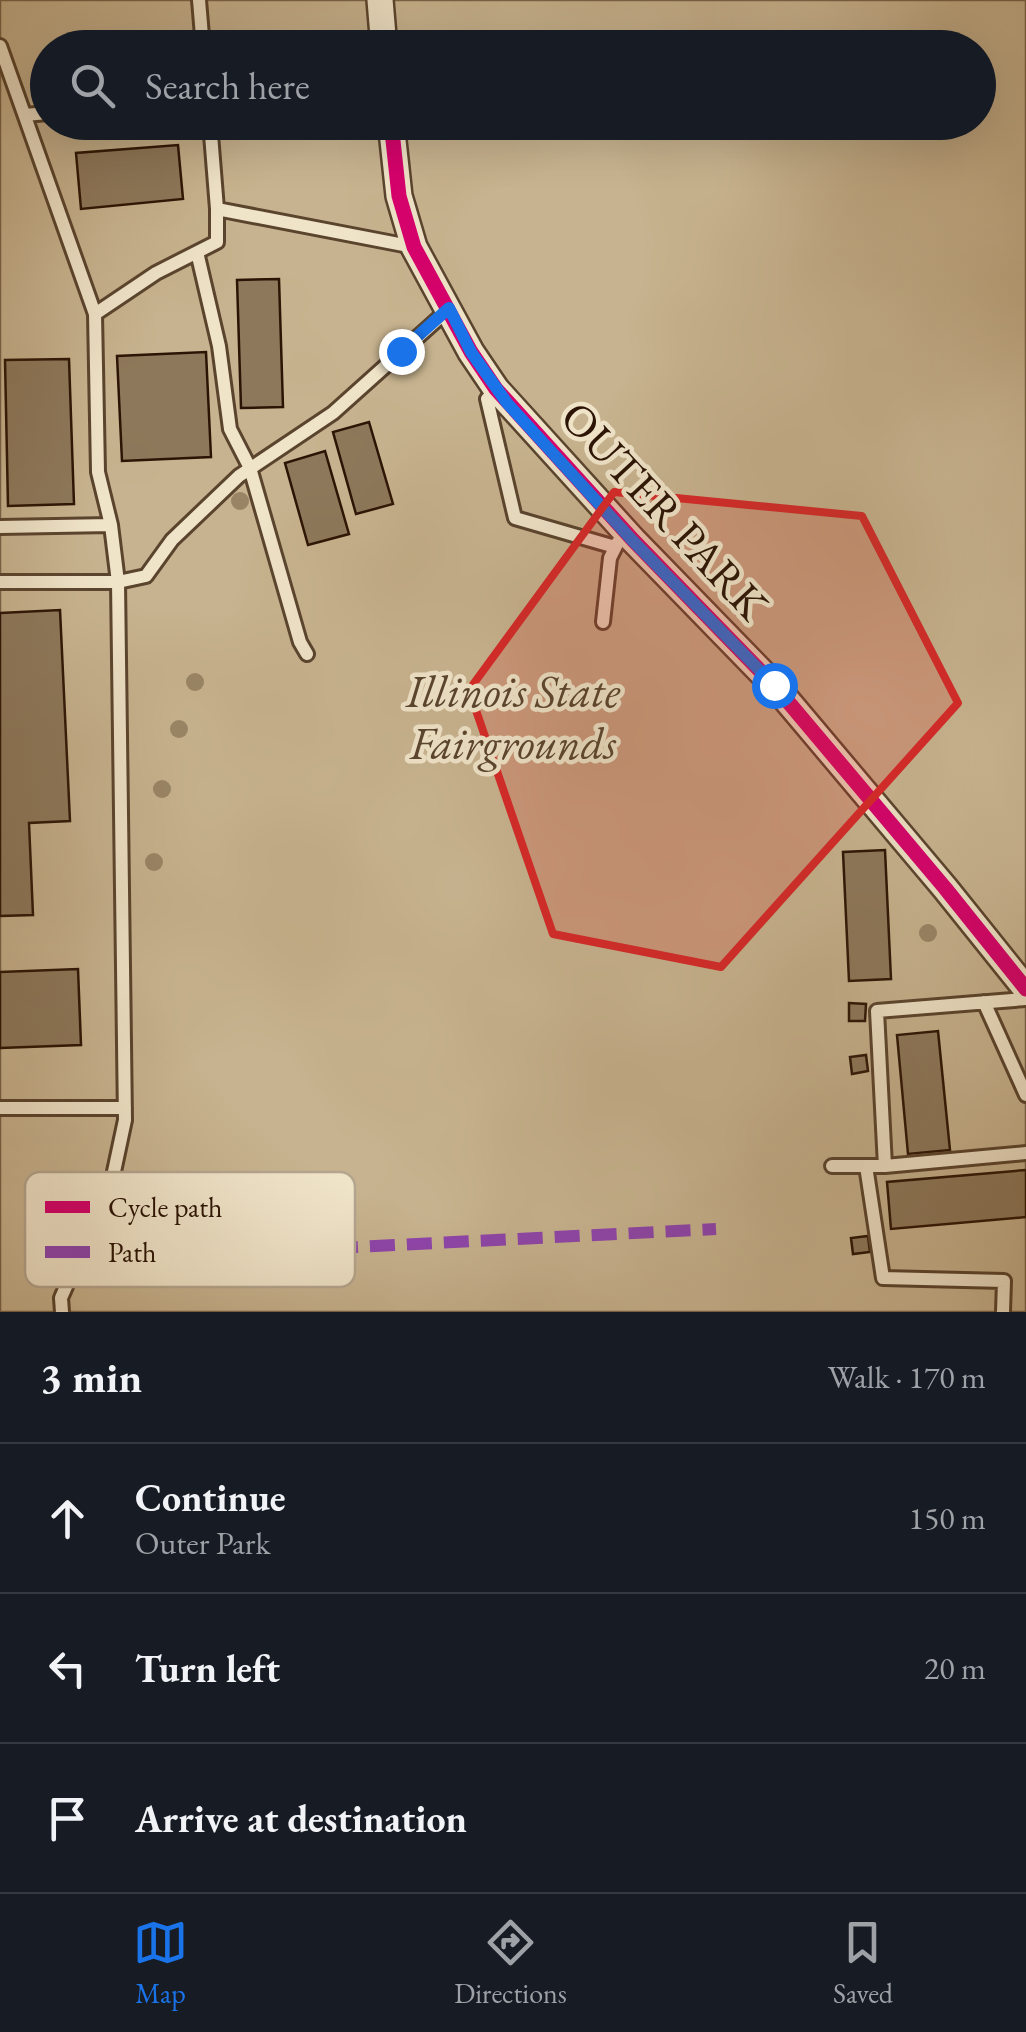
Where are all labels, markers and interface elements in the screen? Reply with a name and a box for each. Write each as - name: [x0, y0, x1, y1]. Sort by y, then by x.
- search box: [30, 30, 996, 140]
- icon: search: [65, 58, 120, 113]
- text: Search here: [145, 61, 310, 110]
- route end: [379, 329, 425, 375]
- street label: OUTER PARK: [549, 388, 782, 632]
- park label: Illinois State Fairgrounds: [405, 662, 621, 772]
- route start: [752, 663, 798, 709]
- legend: [25, 1172, 355, 1287]
- text: Cycle path: [108, 1189, 222, 1225]
- text: Path: [108, 1234, 156, 1270]
- text: 3 min: [40, 1350, 142, 1405]
- text: Walk · 170 m: [828, 1356, 986, 1398]
- text: Continue: [135, 1473, 286, 1522]
- icon: ahead: [40, 1491, 95, 1546]
- text: 150 m: [909, 1497, 986, 1539]
- text: Outer Park: [135, 1522, 270, 1564]
- icon: left: [40, 1641, 95, 1696]
- text: Turn left: [135, 1644, 280, 1693]
- text: 20 m: [924, 1647, 986, 1689]
- icon: arrive: [40, 1791, 95, 1846]
- text: Arrive at destination: [135, 1794, 467, 1843]
- tab: Map: [133, 1915, 188, 2011]
- tab: Directions: [454, 1915, 567, 2011]
- tab: Saved: [833, 1915, 893, 2011]

